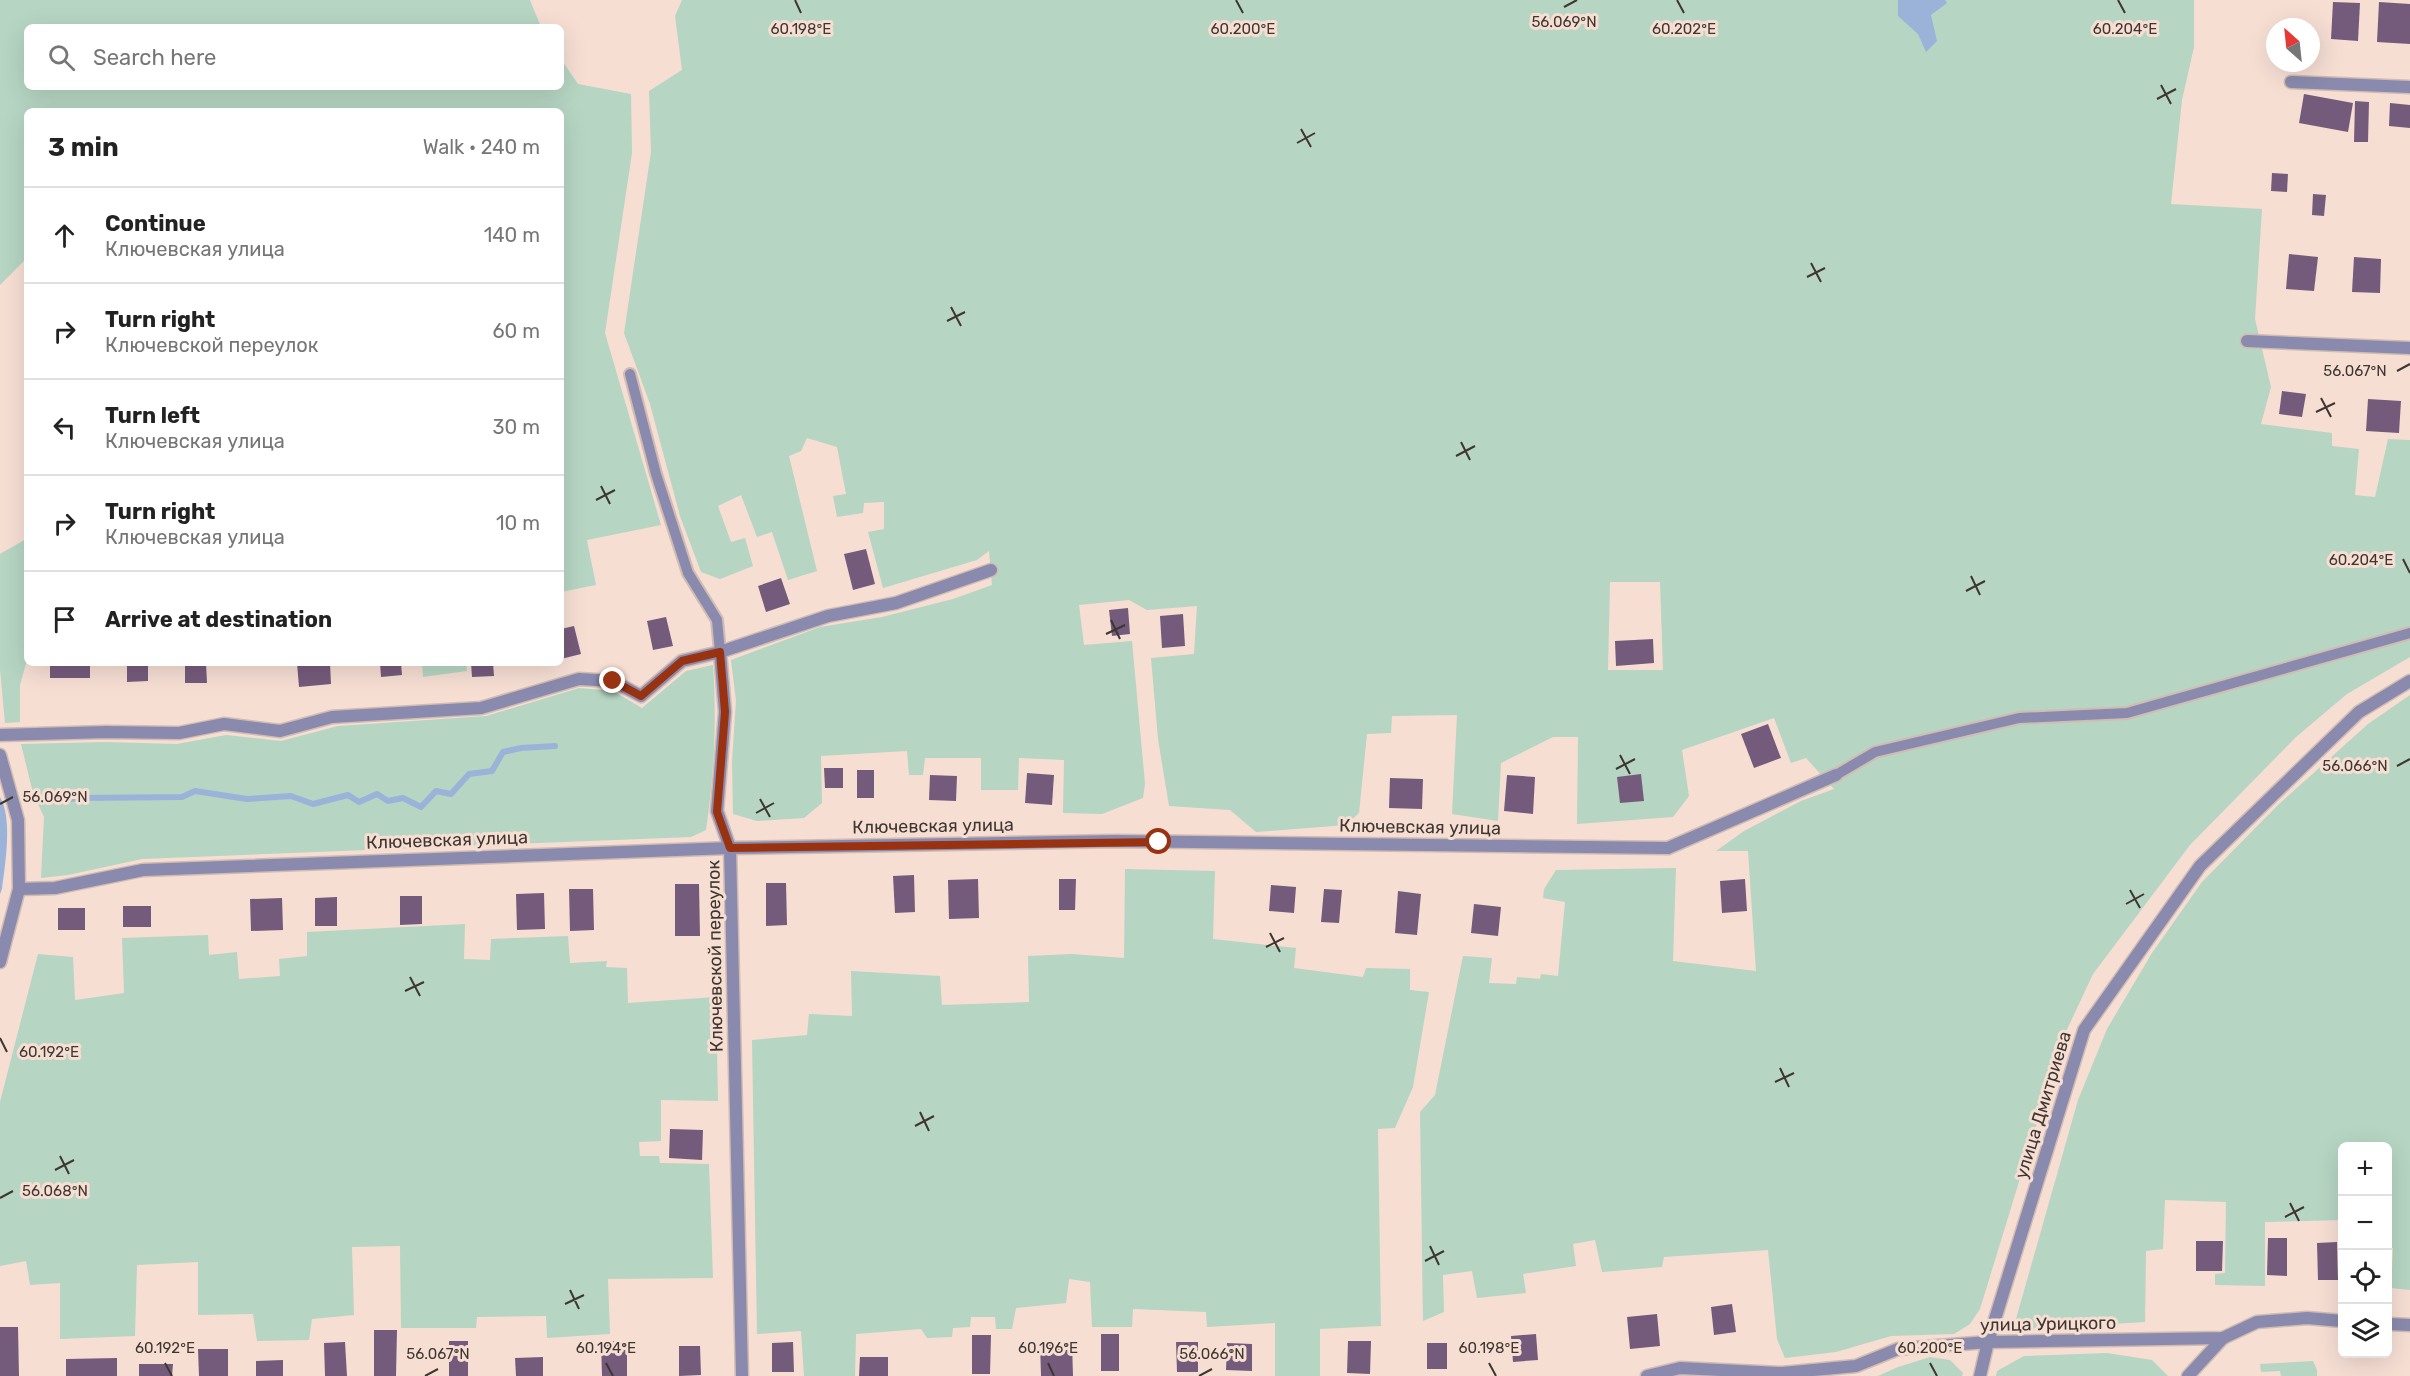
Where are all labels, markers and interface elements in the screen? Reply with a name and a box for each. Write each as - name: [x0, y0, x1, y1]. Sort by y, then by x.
- text: 56.069°N: [1531, 13, 1597, 31]
- north arrow: [2266, 18, 2320, 72]
- text: 60.198°E: [771, 20, 831, 38]
- text: 60.200°E: [1211, 20, 1275, 38]
- text: 60.202°E: [1652, 20, 1716, 38]
- text: 60.204°E: [2093, 20, 2157, 38]
- search box: [24, 24, 564, 90]
- icon: search: [45, 41, 78, 74]
- text: Search here: [93, 44, 216, 71]
- text: 3 min: [48, 132, 119, 163]
- text: Walk · 240 m: [423, 135, 540, 159]
- text: Continue: [105, 210, 206, 237]
- icon: ahead: [48, 219, 81, 252]
- text: 140 m: [484, 223, 540, 247]
- text: Ключевская улица: [105, 237, 285, 261]
- text: Turn right: [105, 306, 215, 333]
- icon: right: [48, 315, 81, 348]
- text: 60 m: [493, 319, 540, 343]
- text: Ключевской переулок: [105, 333, 318, 357]
- text: 56.067°N: [2323, 362, 2387, 380]
- text: Turn left: [105, 402, 200, 429]
- icon: left: [48, 411, 81, 444]
- text: 30 m: [493, 415, 540, 439]
- text: Ключевская улица: [105, 429, 285, 453]
- text: Turn right: [105, 498, 215, 525]
- icon: right: [48, 507, 81, 540]
- text: 10 m: [496, 511, 540, 535]
- text: Ключевская улица: [105, 525, 285, 549]
- text: 60.204°E: [2329, 551, 2393, 569]
- icon: arrive: [48, 603, 81, 636]
- text: Arrive at destination: [105, 606, 332, 633]
- route end: [599, 667, 625, 693]
- text: 56.066°N: [2322, 757, 2388, 775]
- text: 56.069°N: [22, 788, 88, 806]
- street label: Ключевская улица: [852, 814, 1014, 838]
- street label: Ключевская улица: [1339, 815, 1501, 839]
- street label: Ключевская улица: [366, 826, 528, 854]
- route start: [1145, 828, 1171, 854]
- street label: Ключевской переулок: [702, 859, 728, 1052]
- street label: улица Дмитриева: [2010, 1029, 2076, 1181]
- text: 60.192°E: [19, 1043, 79, 1061]
- map controls: [2338, 1142, 2392, 1358]
- button: +: [2338, 1142, 2392, 1196]
- text: 56.068°N: [22, 1182, 88, 1200]
- button: −: [2338, 1196, 2392, 1250]
- button: locate: [2338, 1250, 2392, 1304]
- button: layers: [2338, 1304, 2392, 1358]
- street label: улица Урицкого: [1980, 1312, 2116, 1336]
- text: 60.192°E: [135, 1339, 195, 1357]
- text: 60.194°E: [576, 1339, 636, 1357]
- text: 60.196°E: [1018, 1339, 1078, 1357]
- text: 60.198°E: [1459, 1339, 1519, 1357]
- text: 60.200°E: [1898, 1339, 1962, 1357]
- text: 56.067°N: [406, 1345, 470, 1363]
- text: 56.066°N: [1179, 1345, 1245, 1363]

